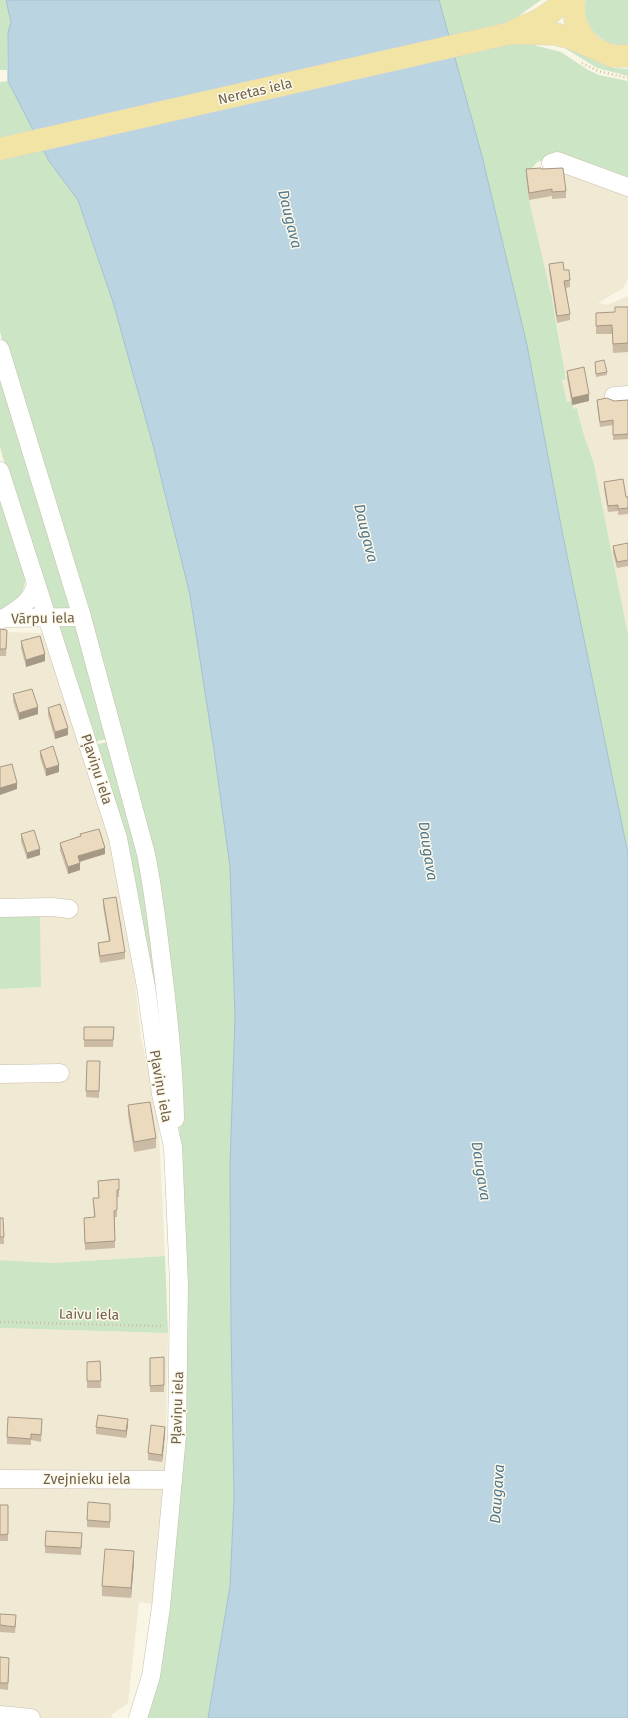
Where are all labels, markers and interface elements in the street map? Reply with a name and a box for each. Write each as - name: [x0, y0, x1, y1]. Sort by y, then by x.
- street label: Neretas iela: [216, 75, 294, 108]
- water label: Daugava: [274, 188, 306, 250]
- water label: Daugava: [350, 502, 382, 564]
- street label: Vārpu iela: [11, 609, 75, 628]
- street label: Pļaviņu iela: [76, 732, 116, 807]
- water label: Daugava: [414, 820, 442, 882]
- street label: Pļaviņu iela: [145, 1048, 175, 1124]
- water label: Daugava: [467, 1140, 495, 1202]
- street label: Laivu iela: [59, 1305, 119, 1324]
- street label: Pļaviņu iela: [168, 1371, 188, 1445]
- water label: Daugava: [486, 1464, 508, 1524]
- street label: Zvejnieku iela: [43, 1471, 131, 1488]

